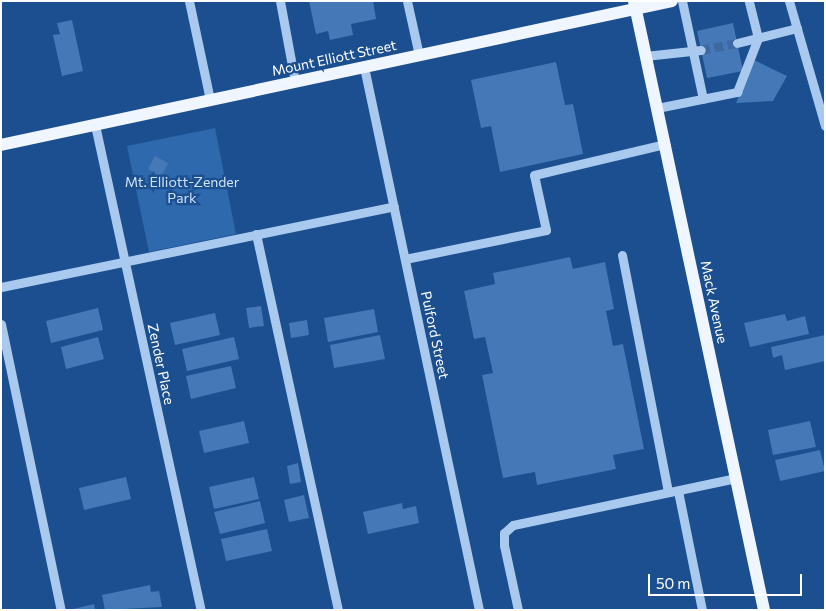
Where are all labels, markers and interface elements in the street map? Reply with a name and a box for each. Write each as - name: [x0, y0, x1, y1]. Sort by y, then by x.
- street label: Mount Elliott Street: [270, 37, 398, 79]
- park label: Mt. Elliott-Zender Park: [125, 174, 239, 206]
- street label: Mack Avenue: [697, 259, 731, 345]
- street label: Pulford Street: [417, 290, 453, 380]
- street label: Zender Place: [144, 322, 178, 406]
- scale bar: [651, 564, 805, 596]
- text: 50 m: [656, 574, 690, 592]

